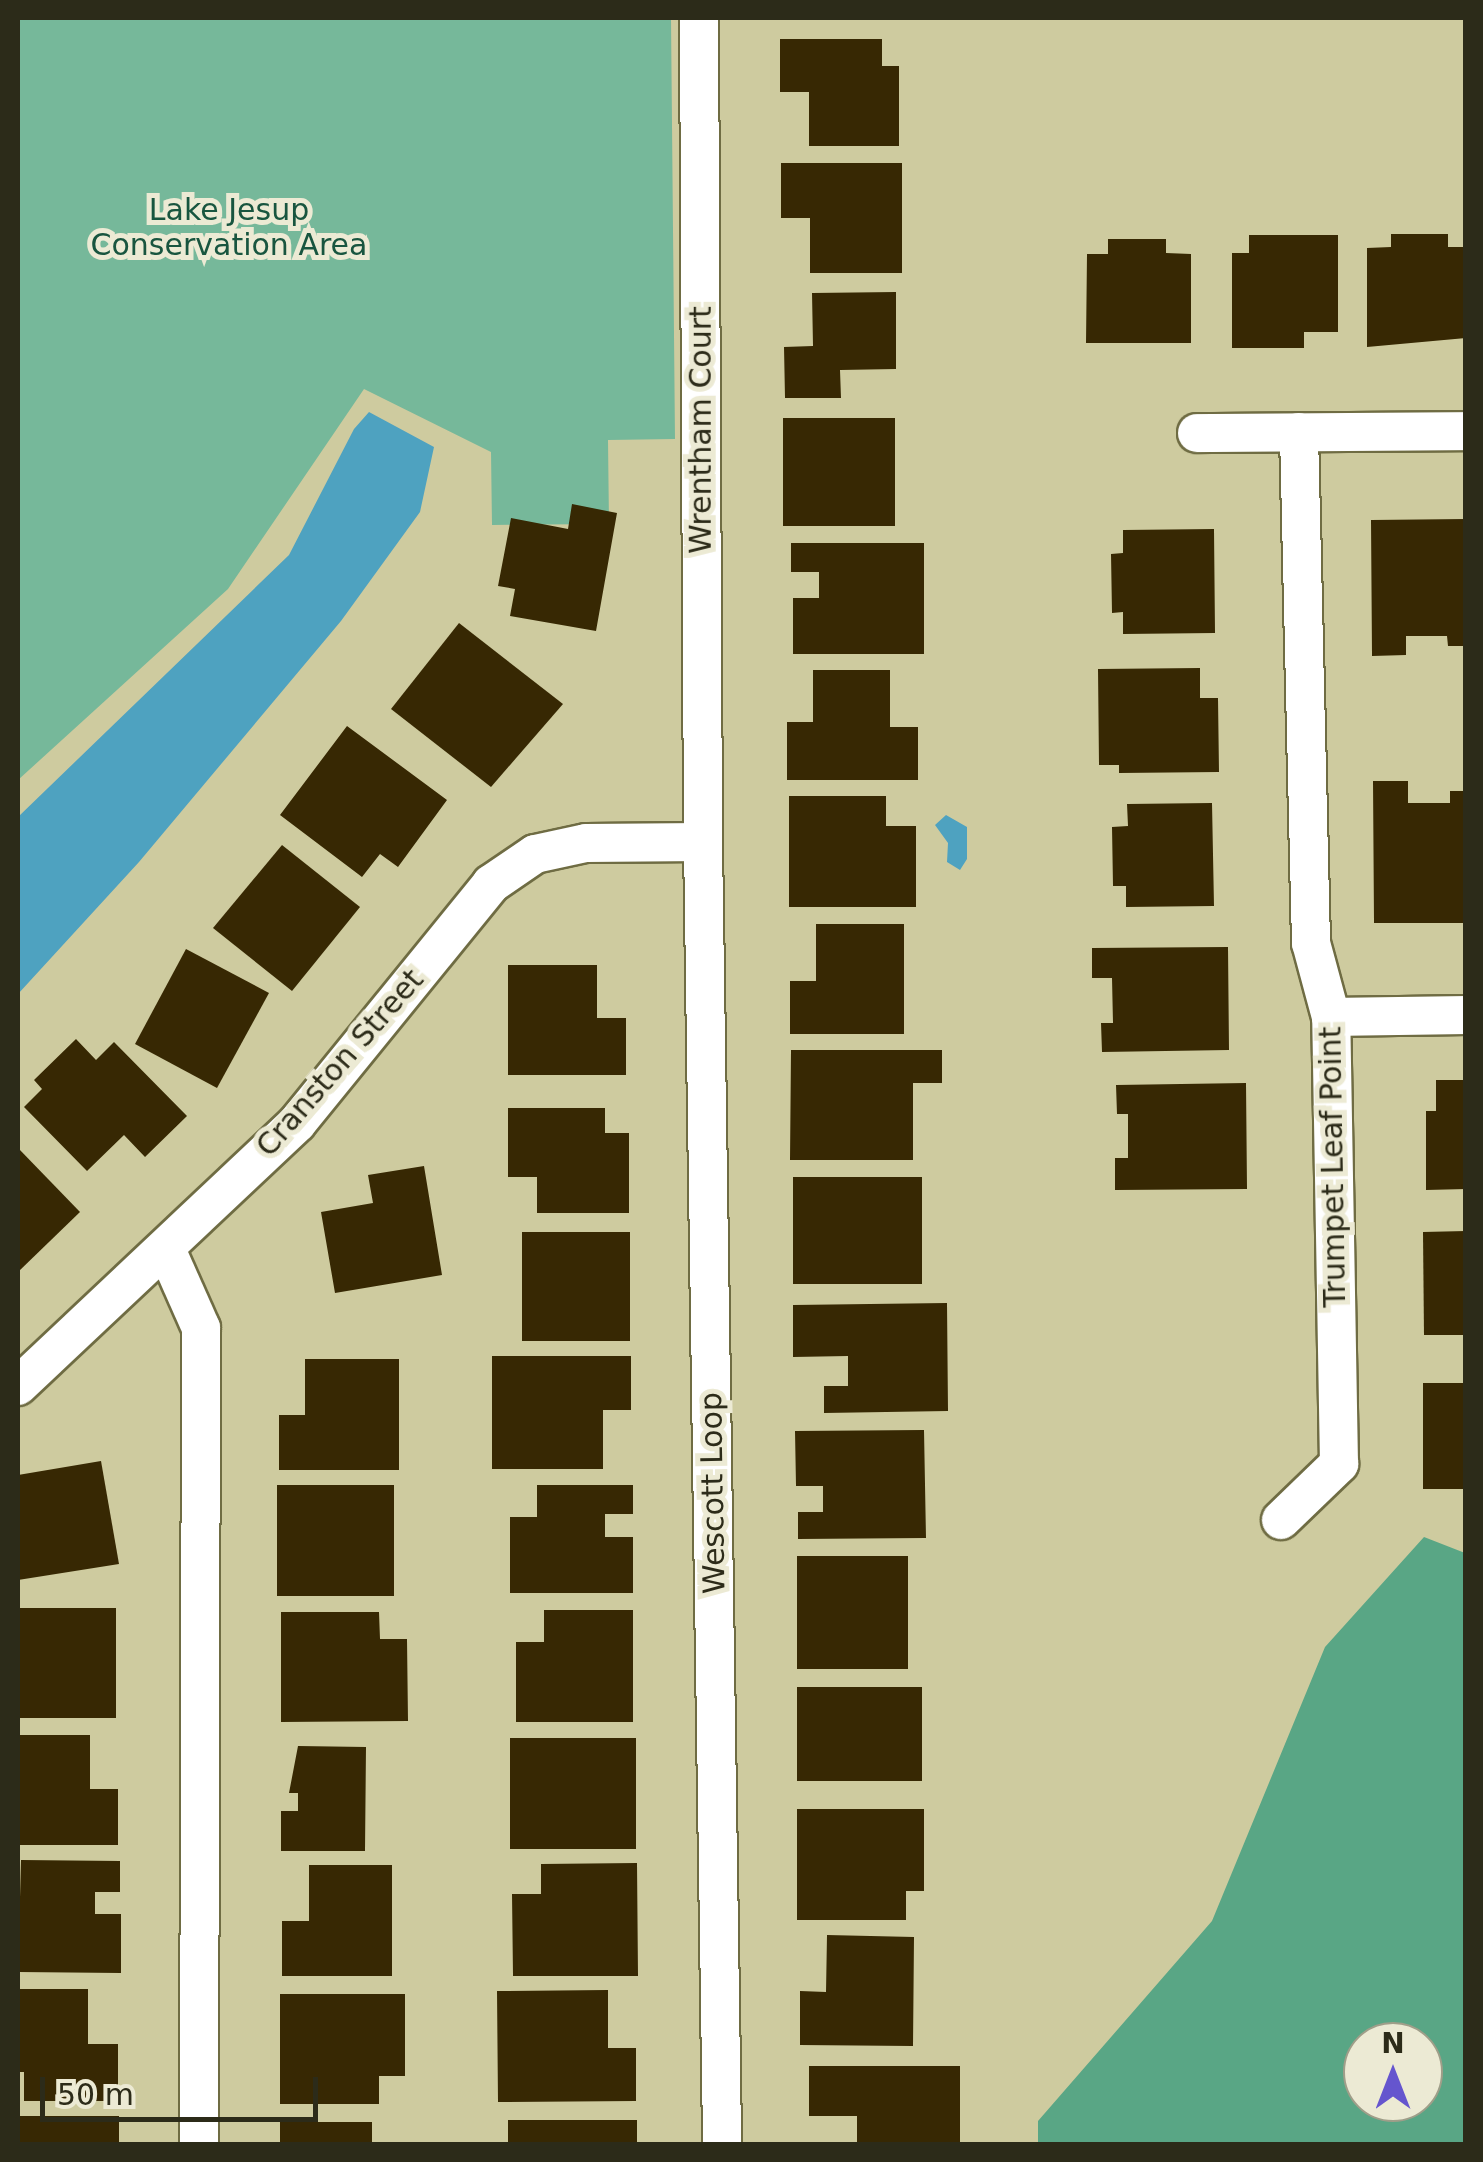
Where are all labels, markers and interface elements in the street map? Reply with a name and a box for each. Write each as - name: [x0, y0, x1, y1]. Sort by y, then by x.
- park label: Lake Jesup Conservation Area: [91, 192, 367, 262]
- street label: Wrentham Court: [683, 306, 719, 554]
- street label: Cranston Street: [249, 962, 431, 1164]
- street label: Trumpet Leaf Point: [1313, 1026, 1353, 1308]
- street label: Wescott Loop: [693, 1392, 733, 1594]
- north arrow: [1343, 2022, 1443, 2122]
- text: N: [1381, 2027, 1405, 2060]
- scale bar: [45, 2057, 322, 2119]
- text: 50 m: [57, 2077, 134, 2112]

